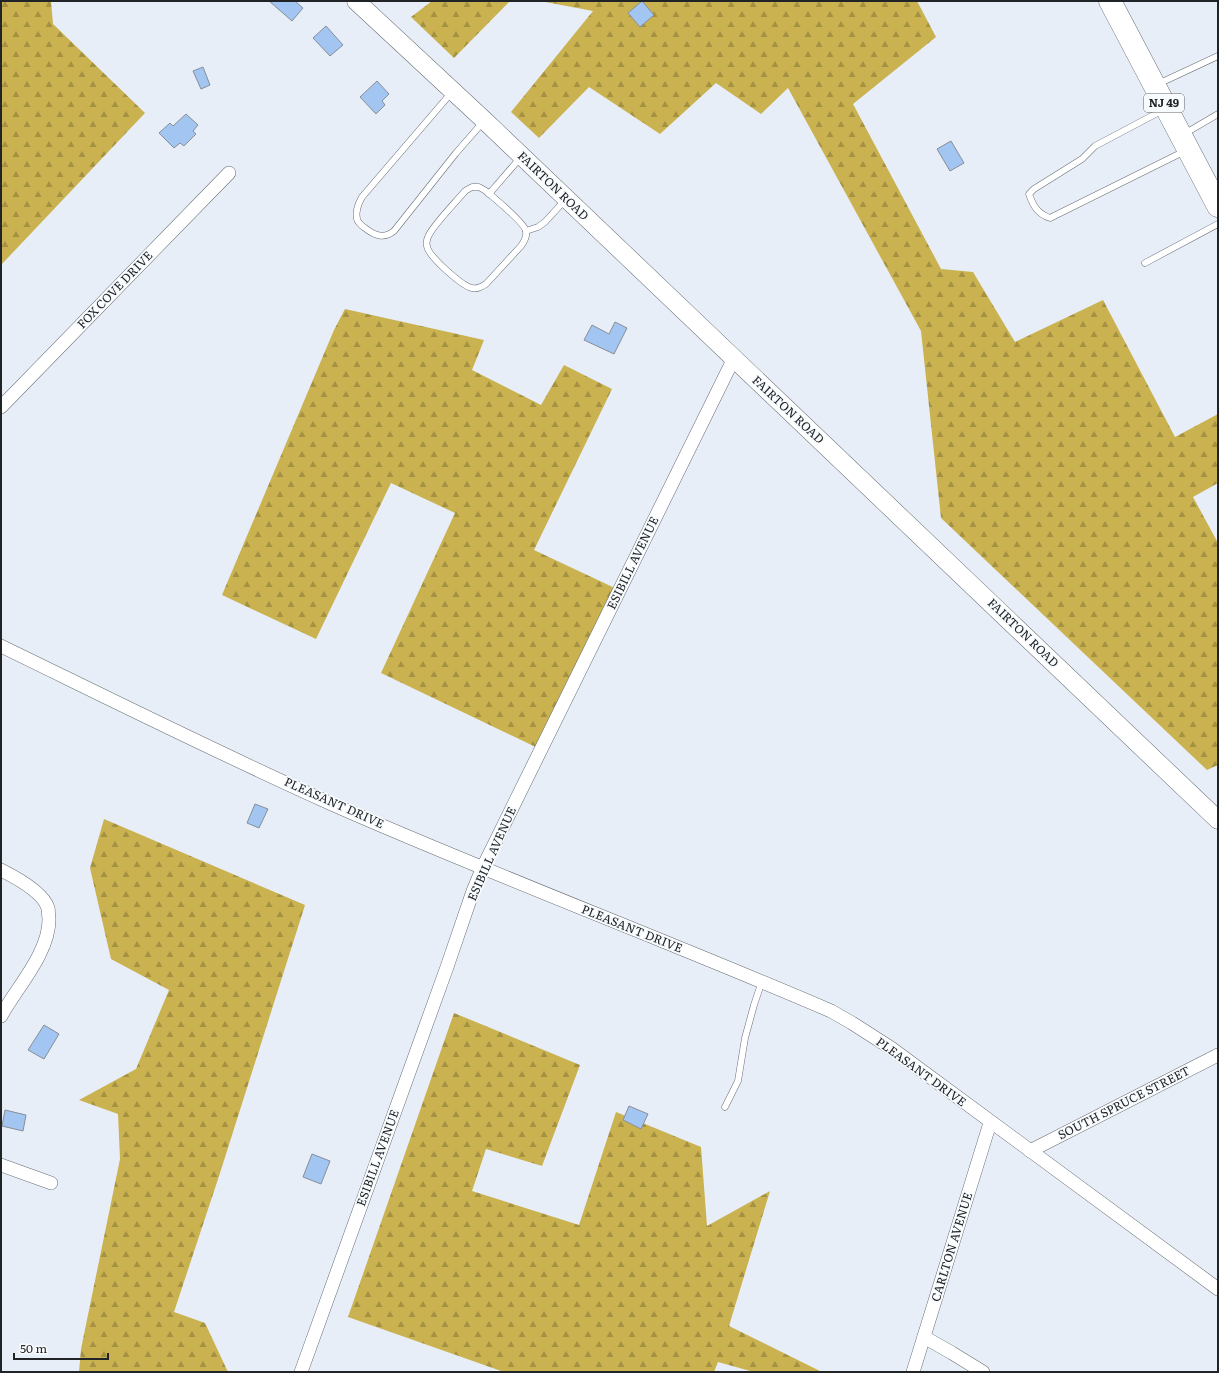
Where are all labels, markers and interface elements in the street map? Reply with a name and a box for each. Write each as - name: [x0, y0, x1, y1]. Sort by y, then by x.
- road number: NJ 49: [1144, 94, 1184, 112]
- street label: FAIRTON ROAD: [514, 147, 593, 224]
- street label: FOX COVE DRIVE: [72, 246, 156, 332]
- street label: FAIRTON ROAD: [749, 371, 829, 448]
- street label: ESIBILL AVENUE: [602, 513, 663, 612]
- street label: FAIRTON ROAD: [984, 594, 1063, 671]
- street label: PLEASANT DRIVE: [282, 772, 388, 832]
- street label: ESIBILL AVENUE: [462, 803, 520, 904]
- street label: PLEASANT DRIVE: [579, 900, 686, 957]
- street label: PLEASANT DRIVE: [873, 1032, 971, 1110]
- street label: SOUTH SPRUCE STREET: [1054, 1061, 1193, 1143]
- street label: ESIBILL AVENUE: [351, 1106, 403, 1208]
- street label: CARLTON AVENUE: [926, 1189, 976, 1304]
- scale bar: [14, 1335, 108, 1361]
- text: 50 m: [20, 1339, 47, 1357]

